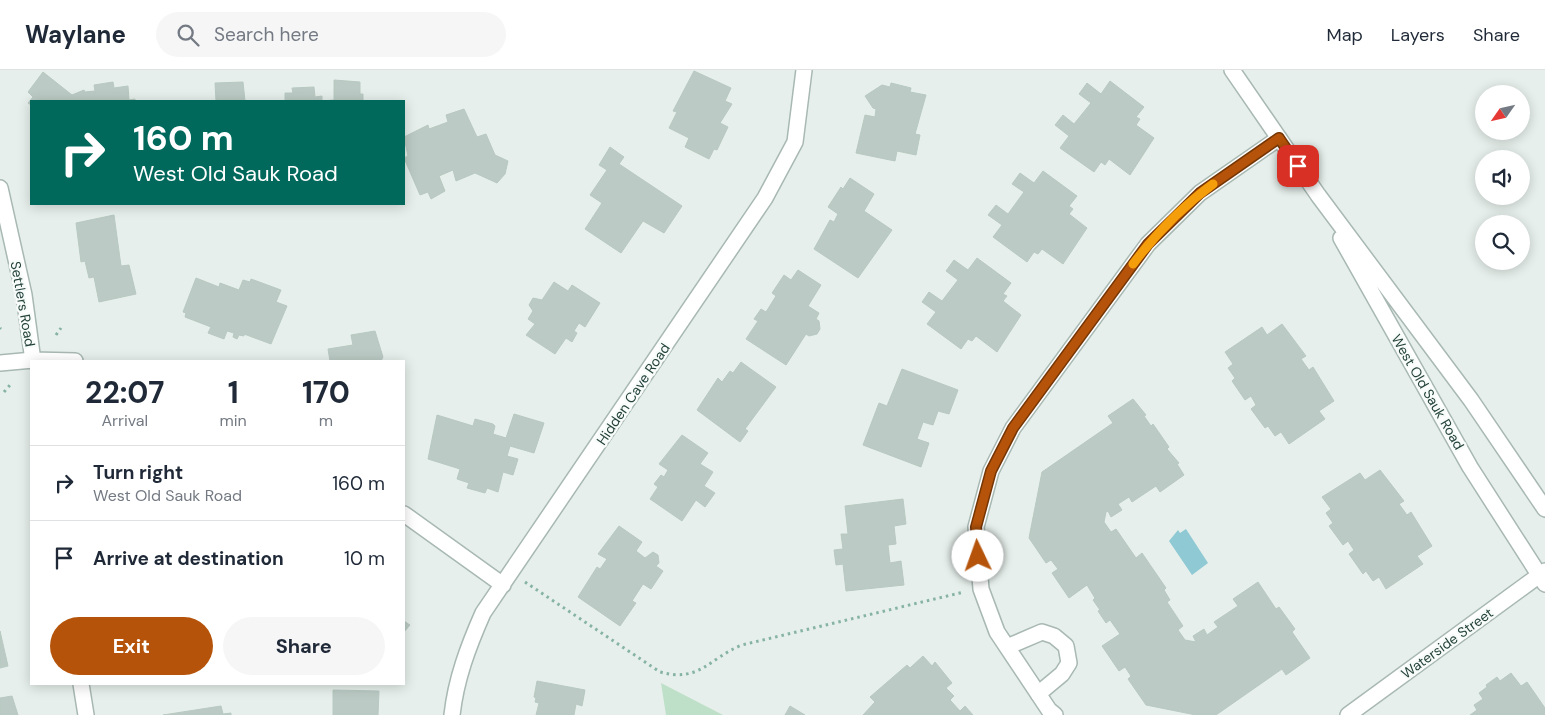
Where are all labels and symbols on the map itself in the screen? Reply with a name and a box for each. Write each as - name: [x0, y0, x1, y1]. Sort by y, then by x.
- north arrow: [1475, 85, 1530, 140]
- pin: [1277, 145, 1319, 187]
- street label: Settlers Road: [7, 260, 39, 348]
- street label: West Old Sauk Road: [1388, 331, 1468, 453]
- street label: Hidden Cave Road: [592, 340, 674, 448]
- position arrow: [951, 529, 1003, 581]
- street label: Waterside Street: [1398, 604, 1496, 682]

